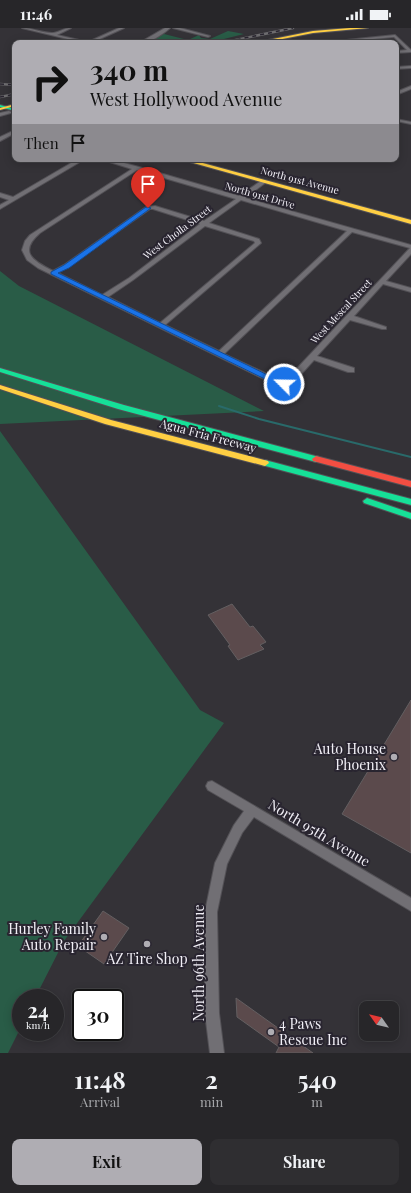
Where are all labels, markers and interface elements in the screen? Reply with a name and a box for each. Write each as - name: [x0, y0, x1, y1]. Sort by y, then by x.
- text: 11:46: [20, 4, 52, 24]
- text: 340 m: [90, 51, 168, 88]
- icon: right: [24, 56, 76, 108]
- text: West Hollywood Avenue: [90, 87, 282, 111]
- icon: arrive: [67, 132, 89, 154]
- text: Then: [24, 133, 59, 153]
- street label: North 91st Avenue: [259, 163, 341, 197]
- pin: [131, 167, 165, 208]
- icon: arrive: [137, 173, 159, 195]
- street label: North 91st Drive: [223, 178, 297, 212]
- street label: West Cholla Street: [139, 202, 214, 263]
- street label: West Mescal Street: [307, 275, 375, 347]
- position arrow: [263, 363, 305, 405]
- street label: Agua Fria Freeway: [157, 414, 258, 456]
- place label: Auto House Phoenix: [313, 739, 387, 774]
- marker: Auto House Phoenix: [389, 752, 399, 762]
- street label: North 95th Avenue: [265, 795, 374, 870]
- street label: North 96th Avenue: [189, 905, 208, 1021]
- place label: Hurley Family Auto Repair: [8, 919, 97, 954]
- marker: Hurley Family Auto Repair: [99, 932, 109, 942]
- marker: AZ Tire Shop: [142, 939, 152, 949]
- place label: AZ Tire Shop: [105, 949, 188, 968]
- speed limit sign: 30: [72, 989, 124, 1041]
- text: 24: [27, 996, 49, 1023]
- north arrow: [359, 1001, 399, 1041]
- map controls: [359, 1001, 399, 1041]
- place label: 4 Paws Rescue Inc: [279, 1014, 347, 1049]
- text: km/h: [26, 1018, 50, 1032]
- marker: 4 Paws Rescue Inc: [266, 1027, 276, 1037]
- text: 11:48: [74, 1063, 126, 1095]
- text: 2: [205, 1063, 218, 1095]
- text: 540: [298, 1063, 337, 1095]
- text: Arrival: [80, 1093, 120, 1110]
- text: min: [200, 1093, 223, 1110]
- text: m: [311, 1093, 323, 1110]
- button: Exit: [12, 1139, 202, 1185]
- button: Share: [210, 1139, 399, 1185]

